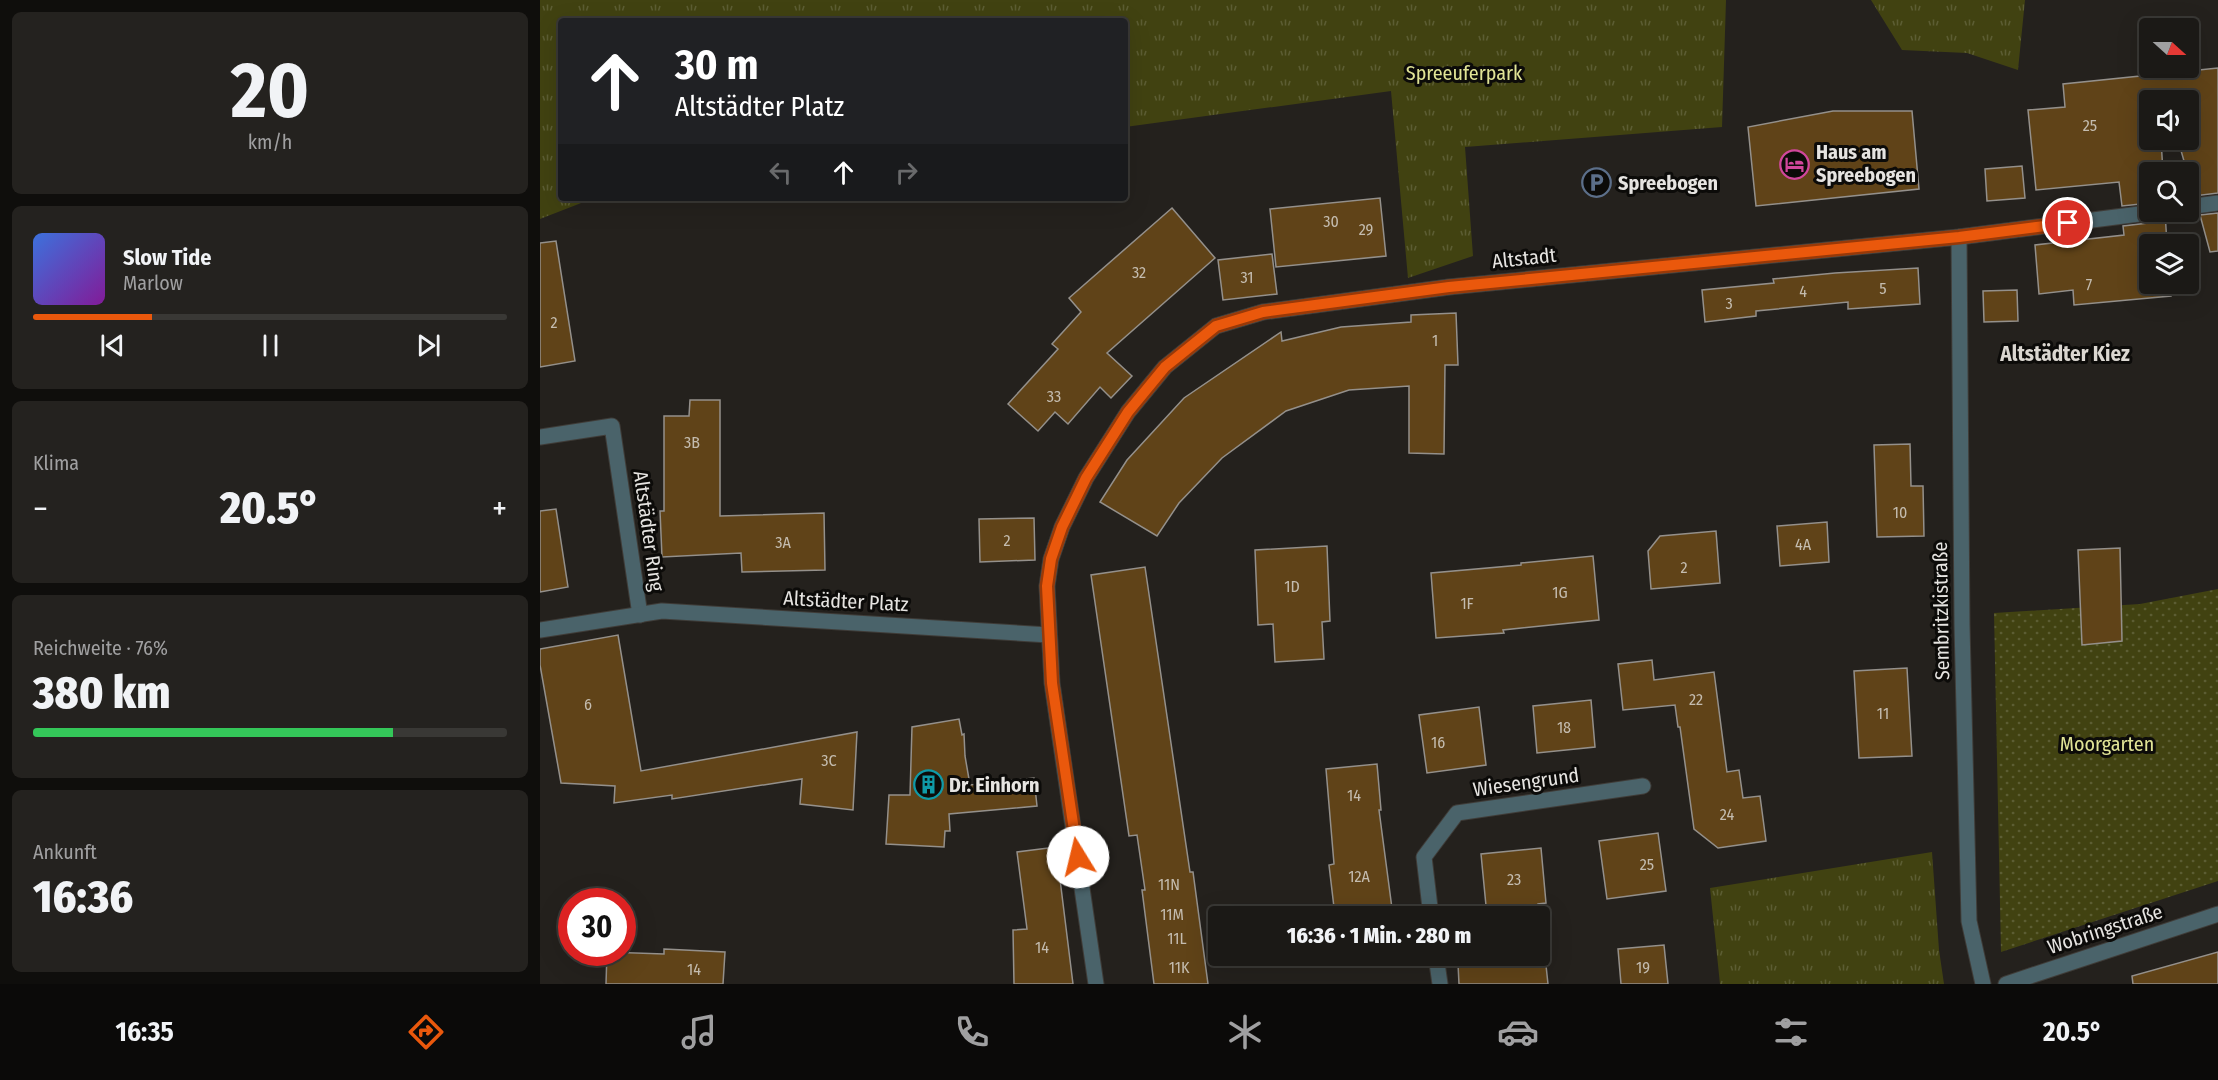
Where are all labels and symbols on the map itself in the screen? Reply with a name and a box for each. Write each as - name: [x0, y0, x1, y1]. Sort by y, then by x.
- north arrow: [2139, 18, 2199, 78]
- park label: Spreeuferpark: [1406, 61, 1523, 85]
- house number: 25: [2083, 116, 2097, 135]
- place label: Haus am Spreebogen: [1816, 140, 1916, 187]
- hotel icon: Haus am Spreebogen: [1779, 148, 1811, 180]
- parking icon: Spreebogen: [1581, 167, 1613, 199]
- place label: Spreebogen: [1618, 171, 1718, 195]
- pin: [2042, 197, 2093, 248]
- house number: 30: [1323, 212, 1339, 231]
- house number: 29: [1359, 220, 1374, 239]
- street label: Altstadt: [1491, 243, 1558, 273]
- house number: 32: [1132, 263, 1146, 282]
- house number: 31: [1240, 268, 1254, 287]
- house number: 7: [2086, 275, 2093, 294]
- house number: 5: [1879, 279, 1887, 298]
- house number: 4: [1799, 282, 1807, 301]
- house number: 3: [1725, 294, 1733, 313]
- house number: 2: [550, 313, 558, 332]
- house number: 1: [1432, 331, 1438, 350]
- district label: Altstädter Kiez: [1999, 341, 2130, 367]
- house number: 33: [1047, 387, 1061, 406]
- house number: 3B: [684, 433, 700, 452]
- street label: Altstädter Ring: [629, 469, 669, 593]
- house number: 10: [1893, 503, 1907, 522]
- house number: 2: [1003, 531, 1011, 550]
- house number: 3A: [775, 533, 791, 552]
- house number: 4A: [1795, 535, 1812, 554]
- street label: Sembritzkistraße: [1928, 542, 1954, 680]
- house number: 2: [1680, 558, 1688, 577]
- house number: 1D: [1284, 577, 1300, 596]
- house number: 1G: [1552, 583, 1568, 602]
- street label: Altstädter Platz: [783, 586, 909, 616]
- house number: 1F: [1460, 594, 1474, 613]
- house number: 22: [1689, 690, 1703, 709]
- house number: 6: [584, 695, 592, 714]
- house number: 11: [1877, 704, 1889, 723]
- house number: 18: [1557, 718, 1571, 737]
- park label: Moorgarten: [2060, 732, 2154, 756]
- house number: 16: [1431, 733, 1445, 752]
- house number: 3C: [821, 751, 837, 770]
- street label: Wiesengrund: [1471, 763, 1581, 801]
- building icon: Dr. Einhorn: [912, 769, 944, 801]
- place label: Dr. Einhorn: [949, 773, 1039, 797]
- house number: 14: [1347, 786, 1361, 805]
- house number: 24: [1720, 805, 1734, 824]
- position arrow: [1046, 825, 1110, 889]
- house number: 25: [1640, 855, 1654, 874]
- house number: 12A: [1348, 867, 1370, 886]
- house number: 23: [1507, 870, 1521, 889]
- house number: 11N: [1158, 875, 1180, 894]
- speed limit sign: 30: [558, 888, 636, 966]
- street label: Wobringstraße: [2044, 899, 2166, 959]
- house number: 11M: [1160, 905, 1184, 924]
- house number: 11L: [1167, 929, 1187, 948]
- house number: 14: [1035, 938, 1049, 957]
- house number: 11K: [1169, 958, 1190, 977]
- house number: 19: [1636, 958, 1650, 977]
- house number: 14: [687, 960, 701, 979]

